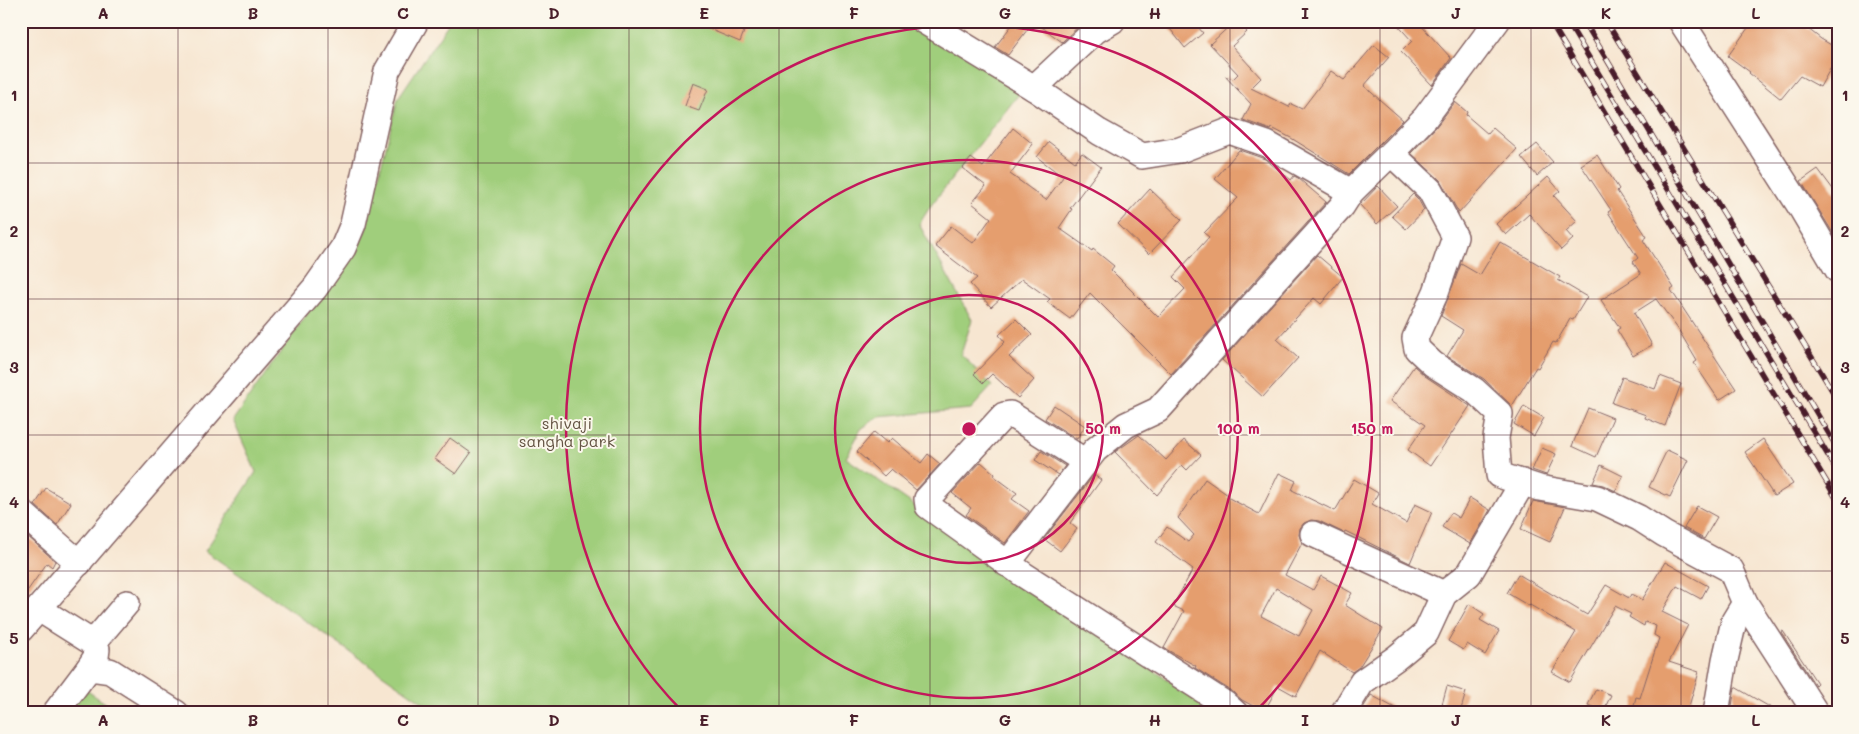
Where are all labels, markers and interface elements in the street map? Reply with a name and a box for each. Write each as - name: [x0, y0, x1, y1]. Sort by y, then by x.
- text: A: [97, 2, 109, 23]
- text: B: [248, 2, 258, 23]
- text: C: [397, 2, 409, 23]
- text: D: [548, 2, 560, 23]
- text: E: [699, 2, 709, 23]
- text: F: [849, 2, 859, 23]
- text: G: [999, 2, 1011, 23]
- text: H: [1149, 2, 1161, 23]
- text: I: [1301, 2, 1309, 23]
- text: J: [1451, 2, 1461, 23]
- text: K: [1601, 2, 1611, 23]
- text: L: [1751, 2, 1761, 23]
- text: 1: [10, 84, 18, 105]
- text: 1: [1841, 84, 1849, 105]
- text: 2: [10, 220, 19, 241]
- text: 2: [1841, 220, 1850, 241]
- text: 3: [9, 356, 19, 377]
- text: 3: [1840, 356, 1850, 377]
- park label: shivaji sangha park: [519, 412, 615, 451]
- text: 50 m: [1085, 418, 1121, 438]
- text: 100 m: [1216, 418, 1260, 438]
- text: 150 m: [1351, 418, 1393, 438]
- centre of rings: [960, 420, 978, 438]
- text: 4: [9, 491, 19, 512]
- text: 4: [1840, 491, 1850, 512]
- text: 5: [9, 627, 19, 648]
- text: 5: [1840, 627, 1850, 648]
- text: A: [97, 709, 109, 730]
- text: B: [248, 709, 258, 730]
- text: C: [397, 709, 409, 730]
- text: D: [548, 709, 560, 730]
- text: E: [699, 709, 709, 730]
- text: F: [849, 709, 859, 730]
- text: G: [999, 709, 1011, 730]
- text: H: [1149, 709, 1161, 730]
- text: I: [1301, 709, 1309, 730]
- text: J: [1451, 709, 1461, 730]
- text: K: [1601, 709, 1611, 730]
- text: L: [1751, 709, 1761, 730]

